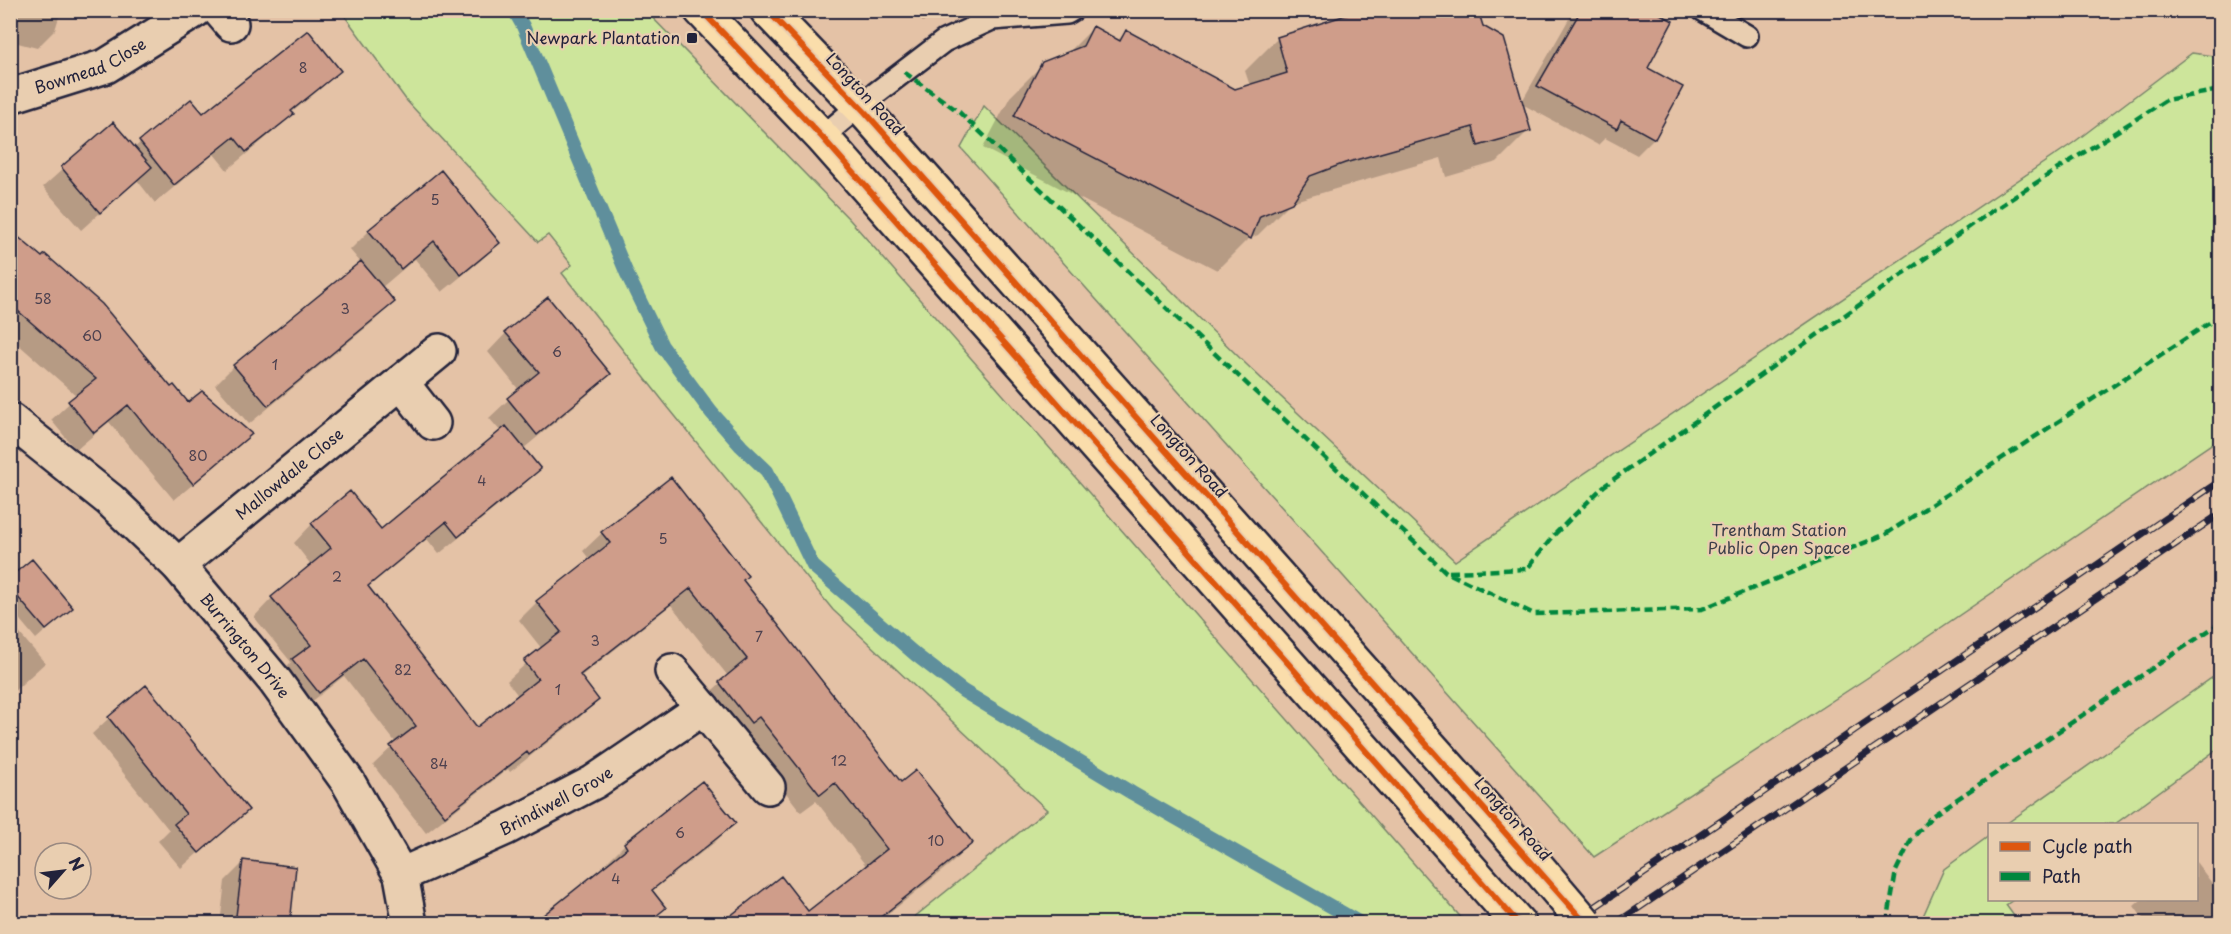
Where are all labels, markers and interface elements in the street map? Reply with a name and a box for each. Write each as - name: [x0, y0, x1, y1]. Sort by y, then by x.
- place label: Newpark Plantation: [526, 25, 680, 49]
- street label: Bowmead Close: [31, 31, 150, 99]
- marker: Newpark Plantation: [685, 31, 699, 45]
- street label: Longton Road: [821, 47, 910, 140]
- house number: 8: [299, 57, 307, 78]
- house number: 5: [430, 189, 440, 210]
- house number: 58: [34, 288, 52, 309]
- house number: 3: [340, 298, 350, 319]
- house number: 60: [82, 325, 102, 346]
- house number: 6: [552, 341, 562, 362]
- house number: 1: [272, 354, 278, 375]
- street label: Longton Road: [1146, 408, 1234, 503]
- street label: Mallowdale Close: [230, 421, 348, 525]
- house number: 80: [189, 445, 207, 466]
- house number: 4: [477, 470, 487, 491]
- park label: Trentham Station Public Open Space: [1708, 517, 1850, 559]
- house number: 5: [658, 528, 668, 549]
- house number: 2: [332, 566, 342, 587]
- street label: Burrington Drive: [195, 587, 297, 703]
- house number: 7: [755, 626, 763, 647]
- house number: 3: [590, 630, 600, 651]
- house number: 82: [394, 659, 412, 680]
- house number: 1: [555, 679, 561, 700]
- house number: 12: [831, 750, 847, 771]
- house number: 84: [430, 753, 448, 774]
- street label: Brindiwell Grove: [495, 760, 617, 840]
- street label: Longton Road: [1470, 771, 1558, 866]
- house number: 6: [675, 822, 685, 843]
- legend: [1988, 823, 2198, 901]
- house number: 10: [928, 830, 944, 851]
- text: Cycle path: [2042, 832, 2133, 859]
- north arrow: [33, 841, 93, 901]
- text: N: [64, 852, 91, 875]
- text: Path: [2042, 862, 2081, 889]
- house number: 4: [611, 868, 621, 889]

